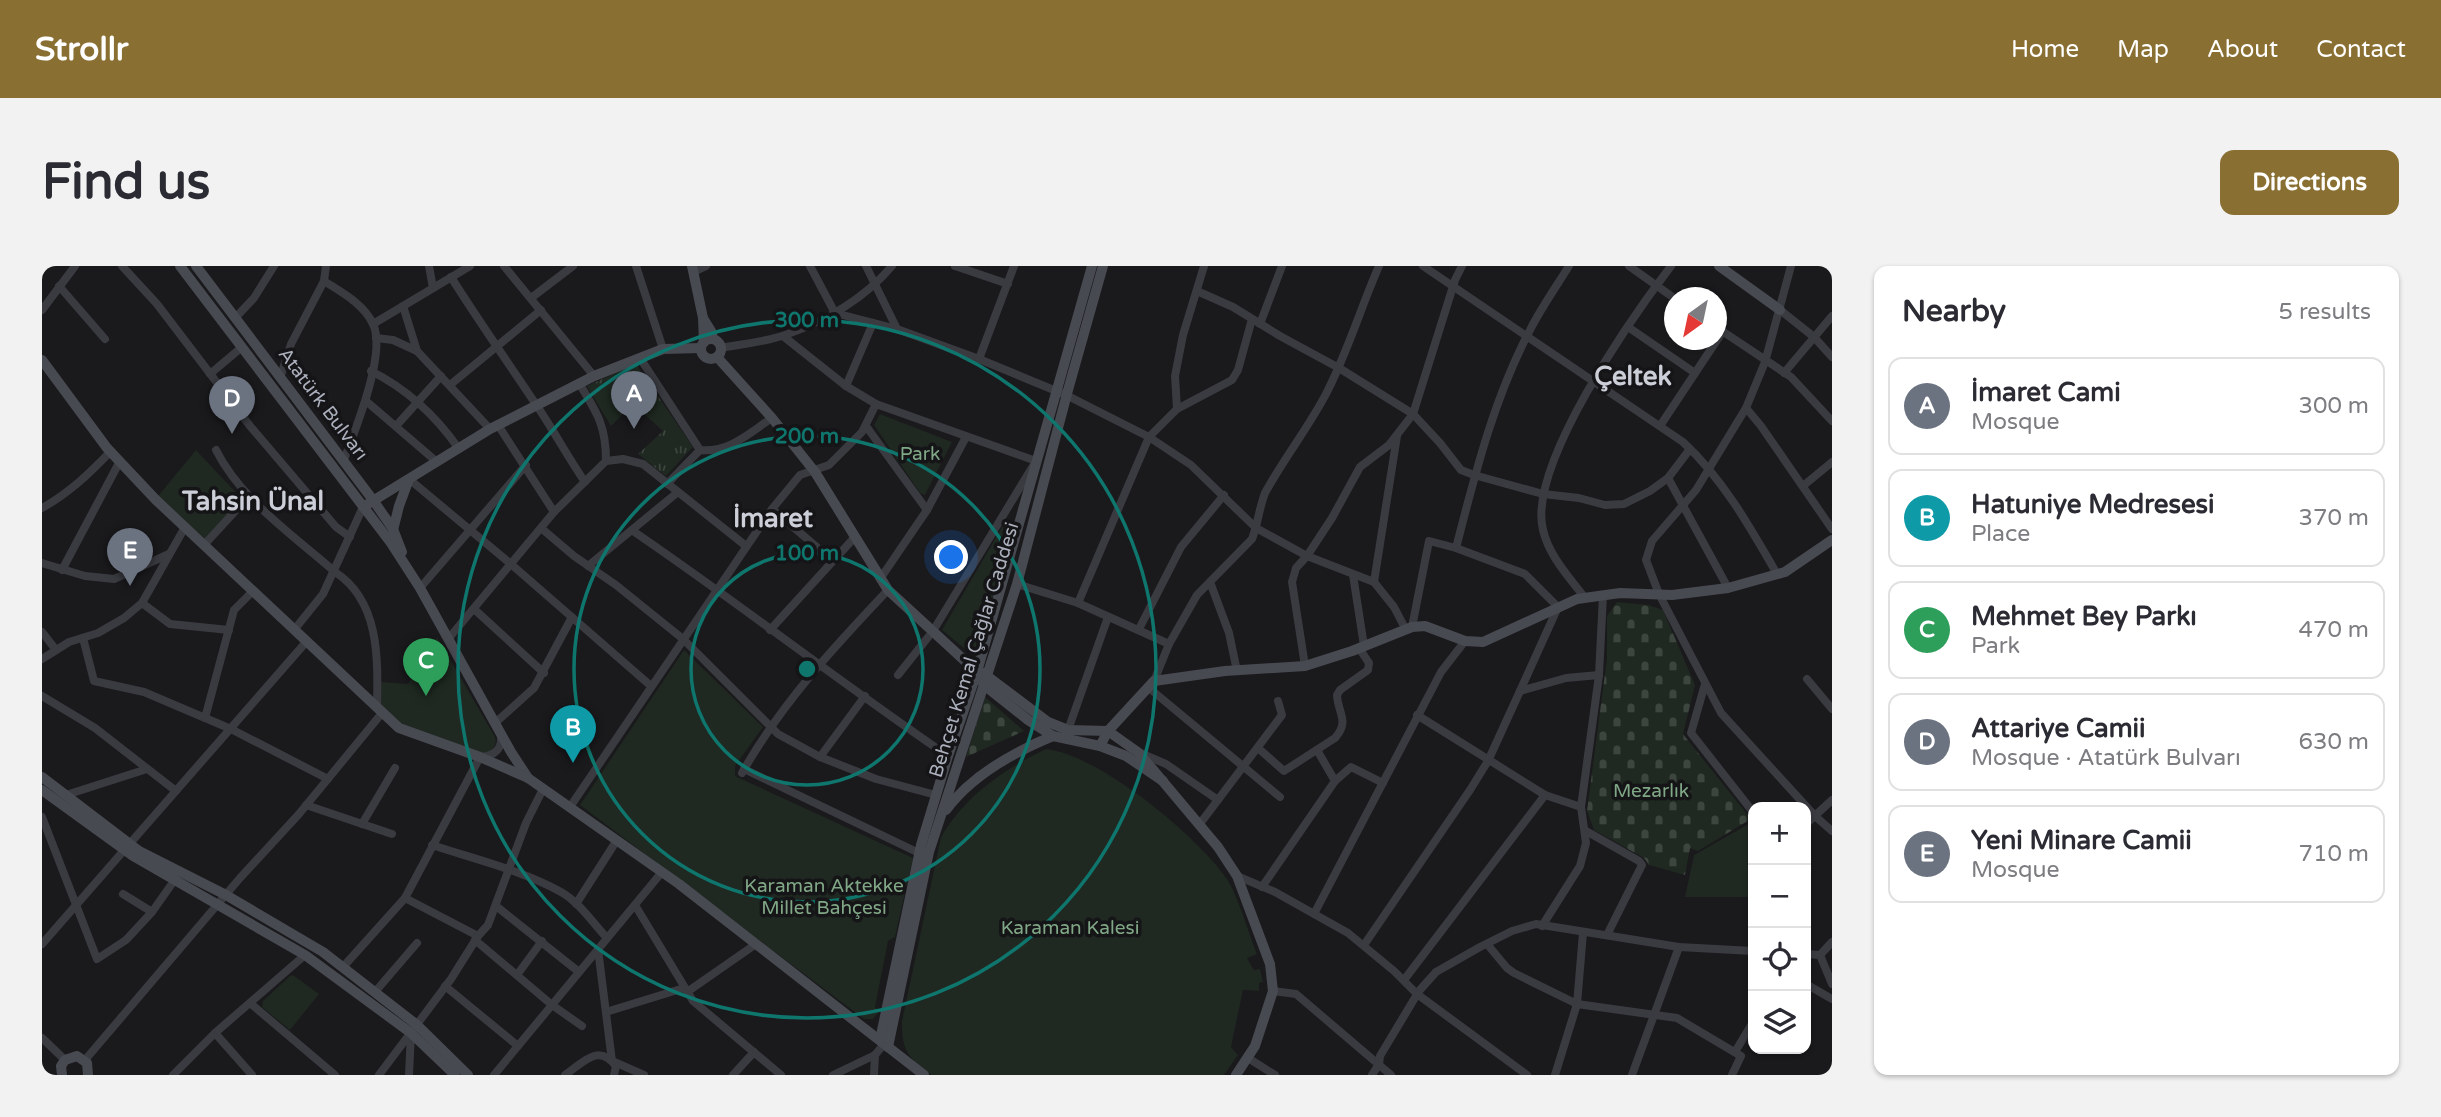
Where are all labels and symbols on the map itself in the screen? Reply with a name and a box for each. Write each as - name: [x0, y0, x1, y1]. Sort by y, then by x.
- north arrow: [1664, 287, 1727, 350]
- text: 300 m: [775, 308, 839, 333]
- street label: Atatürk Bulvarı: [274, 344, 372, 464]
- district label: Çeltek: [1594, 361, 1672, 392]
- pin: A: [611, 371, 657, 429]
- pin: D: [209, 376, 255, 434]
- text: 200 m: [775, 424, 839, 449]
- park label: Park: [900, 443, 940, 465]
- district label: Tahsin Ünal: [181, 486, 324, 517]
- district label: İmaret: [733, 503, 813, 534]
- street label: Behçet Kemal Çağlar Caddesi: [925, 520, 1023, 780]
- pin: E: [107, 528, 153, 586]
- your location: [934, 540, 968, 574]
- text: 100 m: [775, 541, 839, 566]
- pin: C: [403, 638, 449, 696]
- centre of rings: [795, 657, 819, 681]
- pin: B: [550, 705, 596, 763]
- park label: Mezarlık: [1613, 780, 1689, 802]
- park label: Karaman Aktekke Millet Bahçesi: [744, 875, 904, 919]
- park label: Karaman Kalesi: [1001, 917, 1139, 939]

